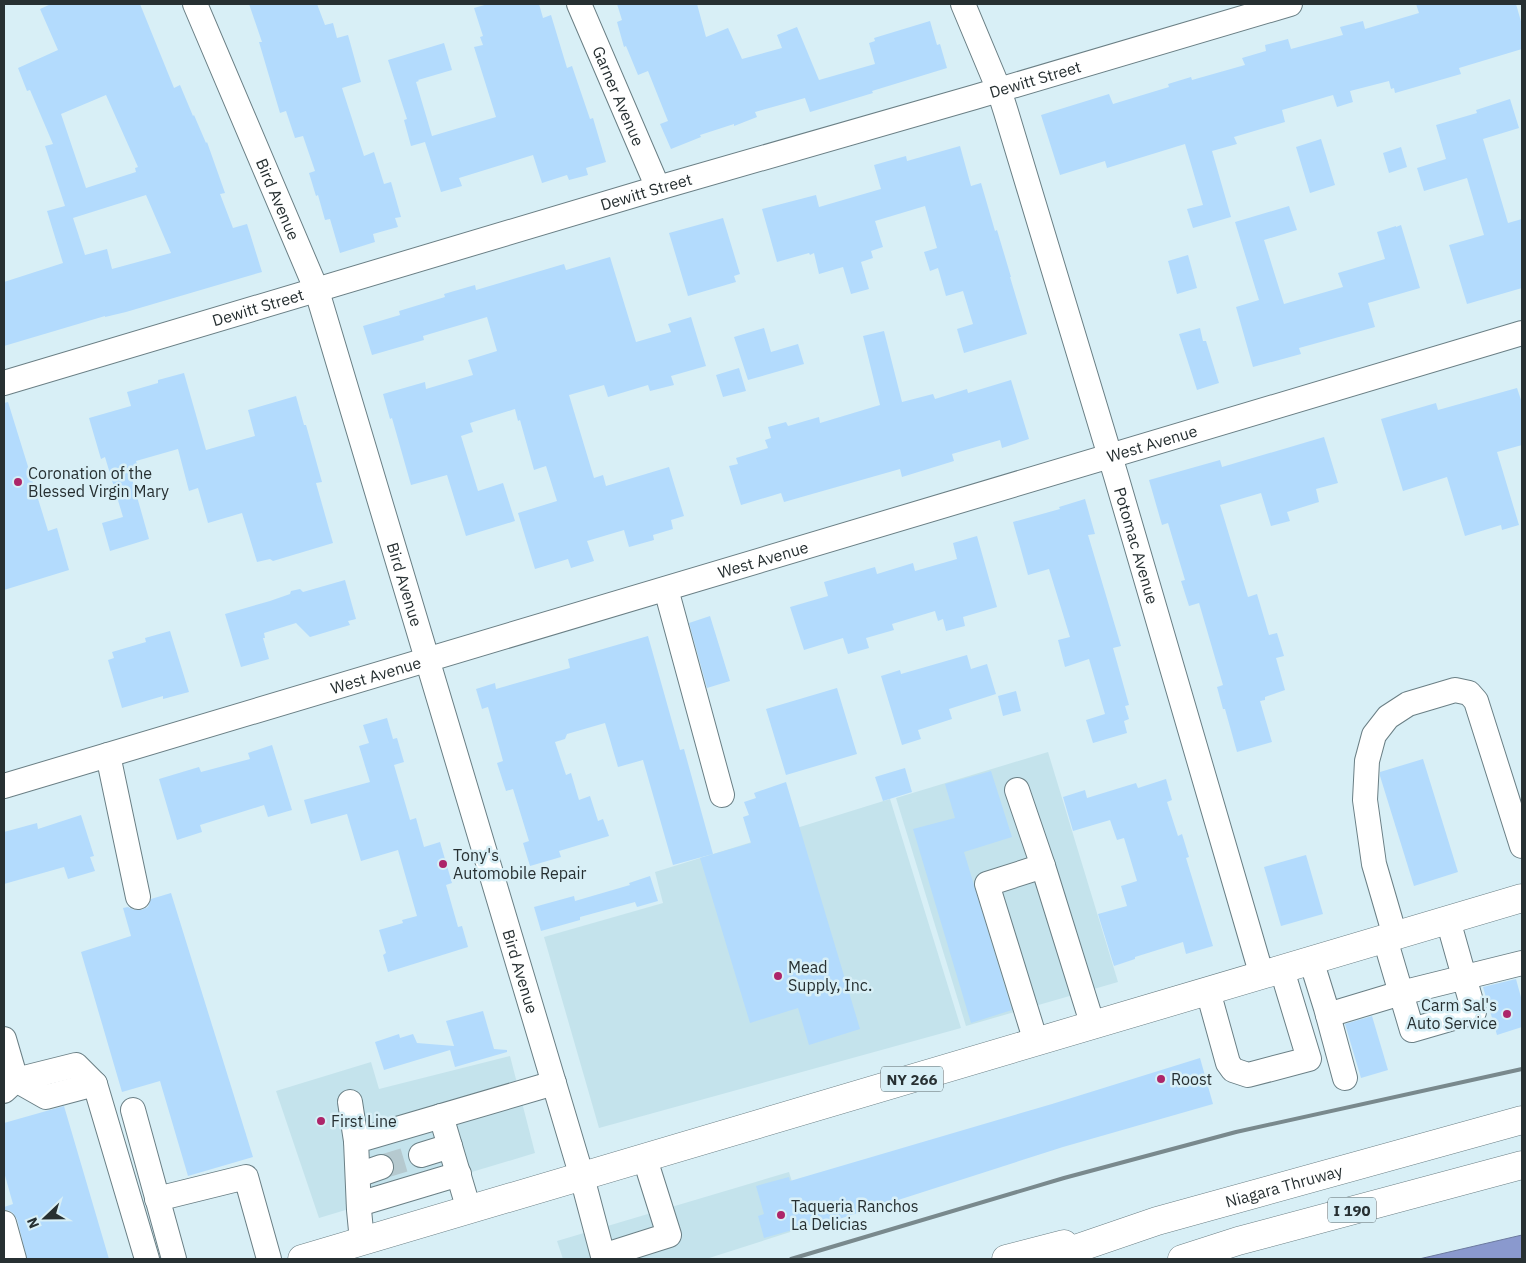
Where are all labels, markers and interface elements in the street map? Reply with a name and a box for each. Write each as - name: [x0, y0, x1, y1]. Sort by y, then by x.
- street label: Garner Avenue: [588, 43, 649, 149]
- street label: Dewitt Street: [987, 56, 1083, 102]
- street label: Bird Avenue: [252, 155, 304, 243]
- street label: Dewitt Street: [598, 169, 694, 215]
- street label: Dewitt Street: [210, 284, 306, 330]
- street label: West Avenue: [1104, 420, 1200, 466]
- place label: Coronation of the Blessed Virgin Mary: [28, 463, 169, 501]
- marker: Coronation of the Blessed Virgin Mary: [12, 476, 24, 488]
- street label: Potomac Avenue: [1110, 485, 1163, 606]
- street label: West Avenue: [715, 537, 811, 582]
- street label: Bird Avenue: [383, 540, 427, 629]
- street label: West Avenue: [328, 652, 424, 698]
- place label: Tony's Automobile Repair: [453, 845, 587, 883]
- marker: Tony's Automobile Repair: [437, 858, 449, 870]
- street label: Bird Avenue: [498, 927, 543, 1016]
- place label: Mead Supply, Inc.: [788, 957, 872, 995]
- marker: Mead Supply, Inc.: [772, 970, 784, 982]
- place label: Carm Sal's Auto Service: [1407, 995, 1497, 1033]
- marker: Carm Sal's Auto Service: [1501, 1008, 1513, 1020]
- road number: NY 266: [881, 1066, 943, 1092]
- place label: Roost: [1171, 1069, 1212, 1089]
- marker: Roost: [1155, 1073, 1167, 1085]
- place label: First Line: [331, 1111, 397, 1131]
- marker: First Line: [315, 1115, 327, 1127]
- street label: Niagara Thruway: [1223, 1160, 1345, 1212]
- north arrow: [20, 1193, 70, 1243]
- place label: Taqueria Ranchos La Delicias: [791, 1196, 919, 1234]
- road number: I 190: [1328, 1198, 1376, 1222]
- marker: Taqueria Ranchos La Delicias: [775, 1209, 787, 1221]
- text: N: [23, 1215, 43, 1231]

